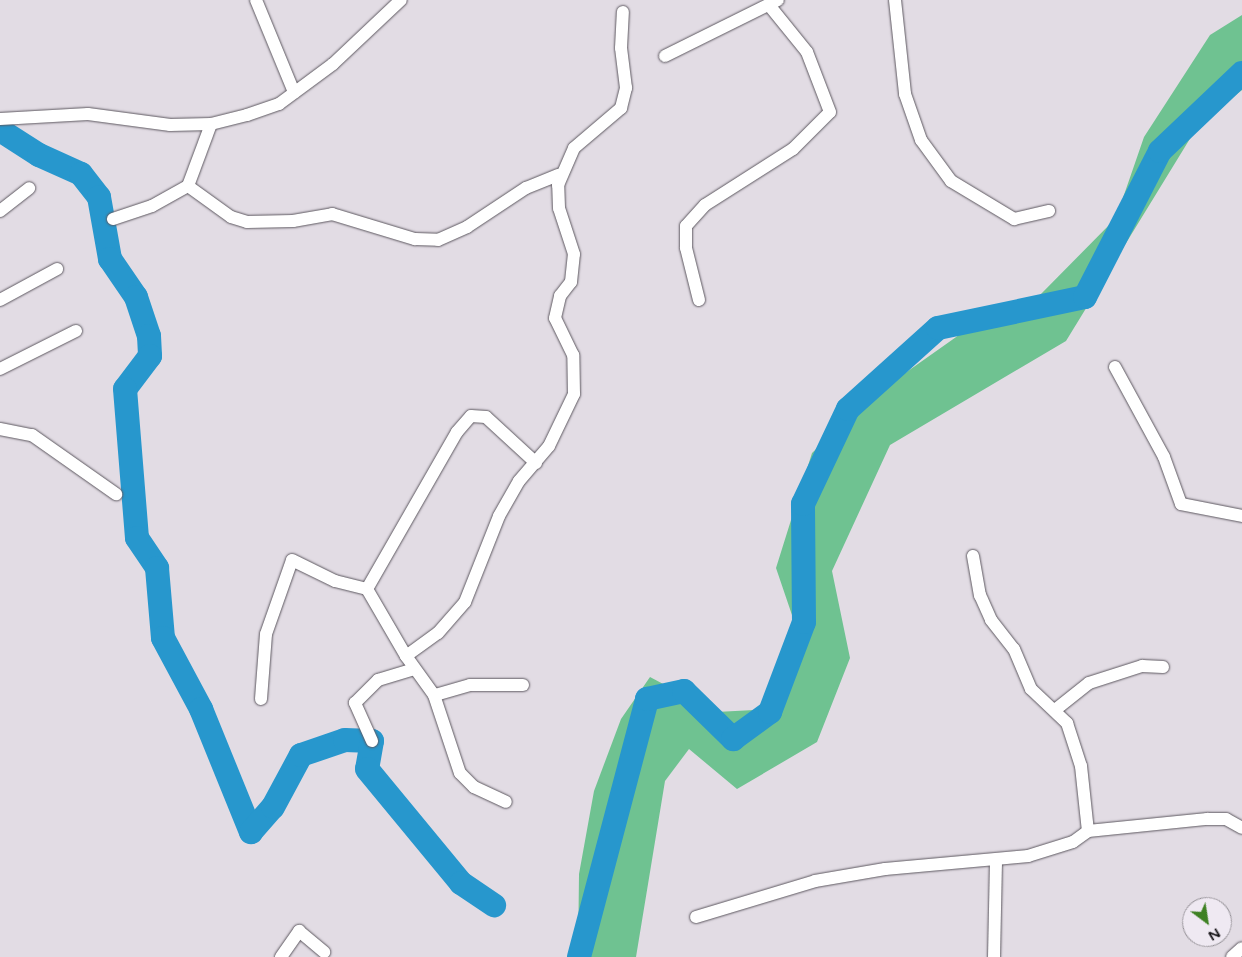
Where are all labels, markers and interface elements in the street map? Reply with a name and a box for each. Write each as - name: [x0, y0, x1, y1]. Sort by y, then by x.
- north arrow: [1182, 897, 1232, 947]
- text: N: [1205, 924, 1224, 945]

